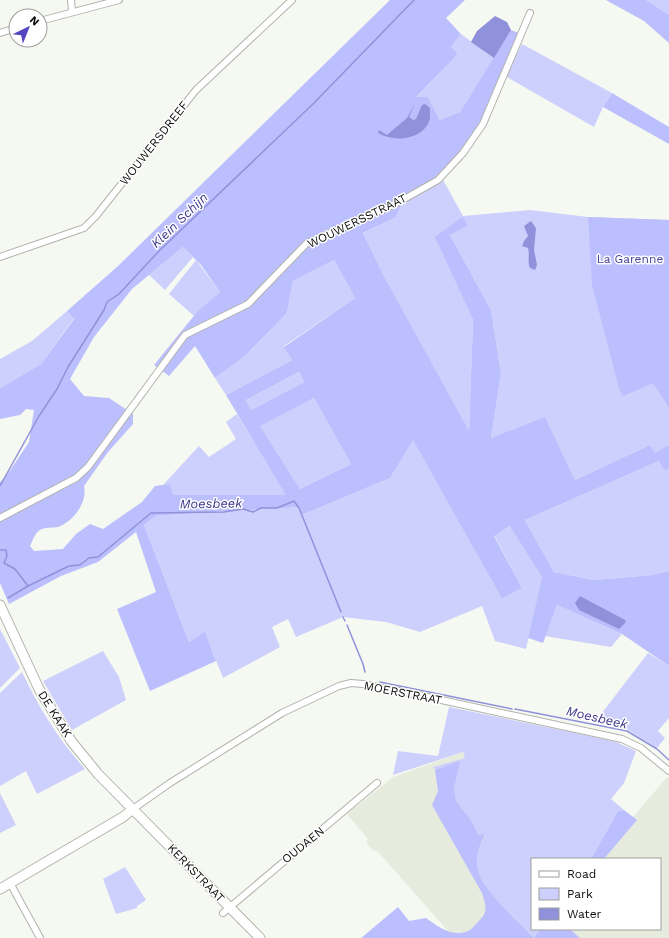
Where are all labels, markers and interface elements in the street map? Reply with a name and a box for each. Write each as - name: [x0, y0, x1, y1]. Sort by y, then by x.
- north arrow: [8, 8, 48, 48]
- text: N: [27, 14, 42, 29]
- street label: WOUWERSDREEF: [117, 98, 191, 188]
- water label: Klein Schijn: [148, 190, 211, 251]
- street label: WOUWERSSTRAAT: [305, 191, 409, 251]
- park label: La Garenne: [597, 252, 663, 266]
- water label: Moesbeek: [180, 495, 243, 512]
- street label: MOERSTRAAT: [363, 679, 443, 707]
- street label: DE KAAK: [35, 688, 75, 740]
- water label: Moesbeek: [565, 703, 630, 732]
- street label: OUDAEN: [279, 824, 327, 866]
- street label: KERKSTRAAT: [165, 841, 227, 905]
- legend: [531, 858, 661, 930]
- text: Road: [567, 867, 596, 881]
- text: Park: [567, 887, 593, 901]
- text: Water: [567, 907, 602, 921]

